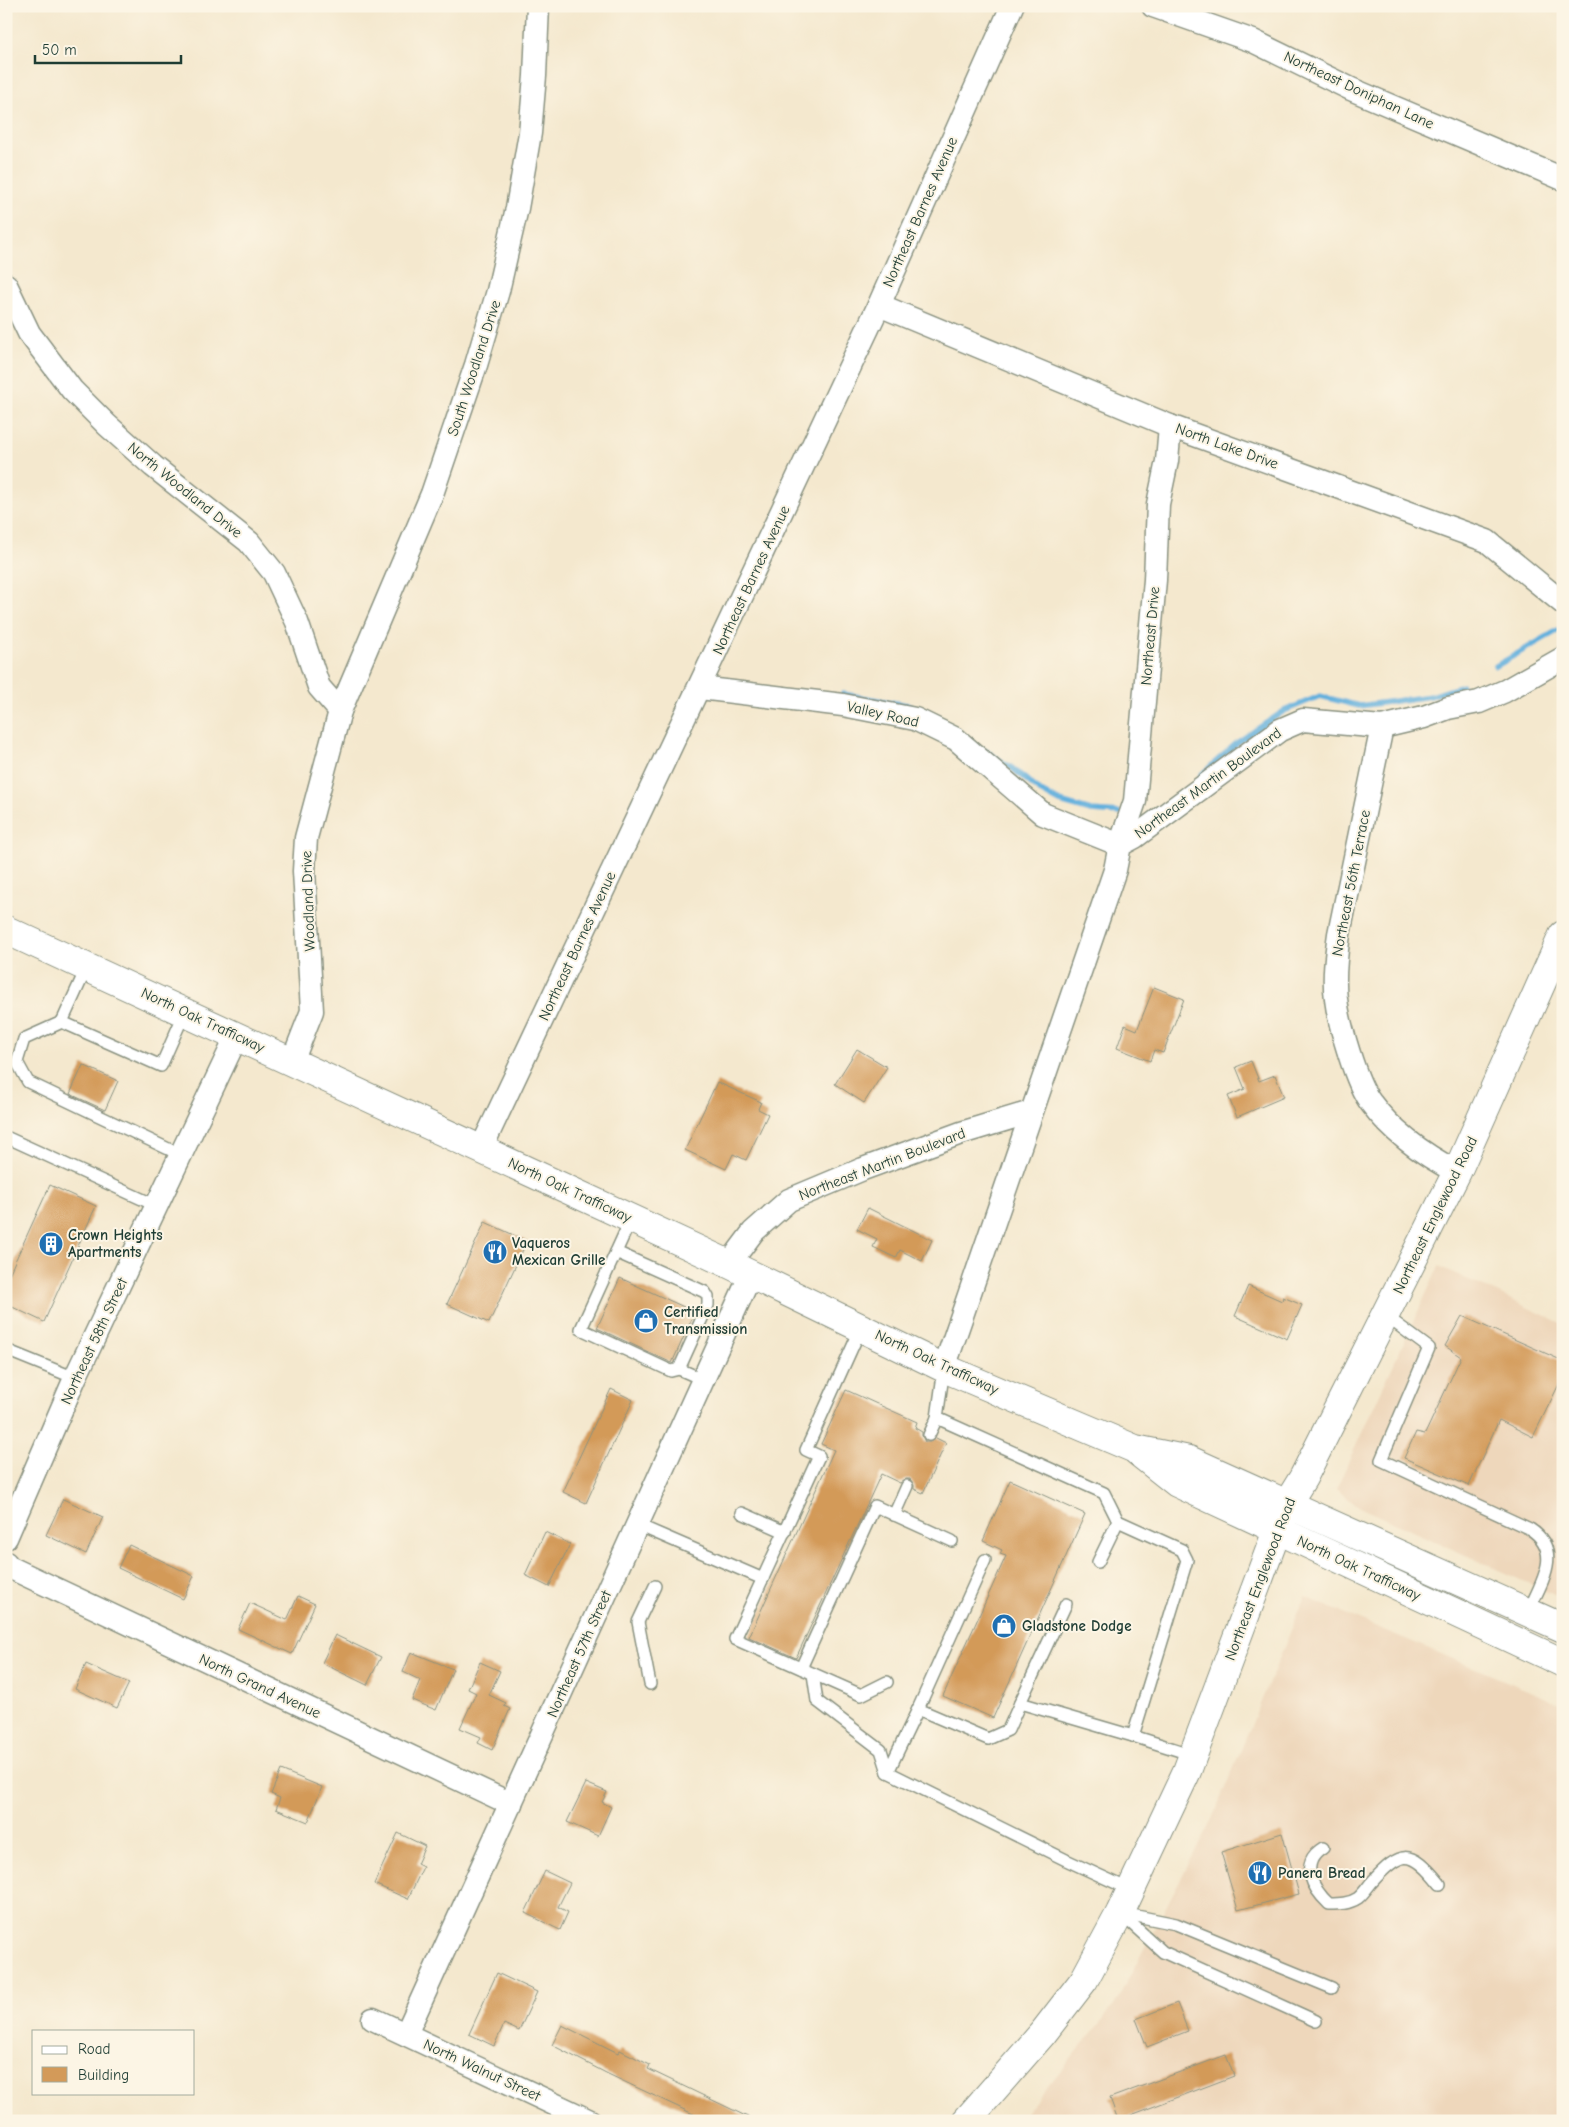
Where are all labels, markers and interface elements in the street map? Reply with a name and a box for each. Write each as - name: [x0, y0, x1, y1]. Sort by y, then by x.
- scale bar: [35, 32, 181, 64]
- text: 50 m: [42, 41, 77, 59]
- street label: Northeast Doniphan Lane: [1281, 47, 1437, 133]
- street label: Northeast Barnes Avenue: [879, 134, 961, 290]
- street label: South Woodland Drive: [443, 297, 505, 438]
- street label: North Lake Drive: [1173, 419, 1281, 473]
- street label: North Woodland Drive: [124, 438, 246, 542]
- street label: Northeast Barnes Avenue: [708, 502, 794, 657]
- street label: Northeast Drive: [1137, 585, 1163, 686]
- street label: Valley Road: [845, 697, 921, 731]
- street label: Northeast Martin Boulevard: [1131, 724, 1285, 842]
- street label: Northeast 56th Terrace: [1328, 808, 1374, 958]
- street label: Woodland Drive: [297, 850, 319, 952]
- street label: Northeast Barnes Avenue: [534, 868, 620, 1023]
- street label: North Oak Trafficway: [138, 983, 268, 1057]
- street label: Northeast Martin Boulevard: [796, 1124, 968, 1204]
- street label: Northeast Englewood Road: [1389, 1133, 1481, 1297]
- street label: North Oak Trafficway: [505, 1153, 635, 1227]
- place label: Crown Heights Apartments: [68, 1226, 163, 1261]
- building icon: Crown Heights Apartments: [38, 1231, 64, 1257]
- place label: Vaqueros Mexican Grille: [512, 1234, 605, 1269]
- restaurant icon: Vaqueros Mexican Grille: [482, 1239, 508, 1265]
- street label: Northeast 58th Street: [57, 1274, 132, 1407]
- place label: Certified Transmission: [664, 1303, 747, 1338]
- shop icon: Certified Transmission: [633, 1308, 659, 1334]
- street label: North Oak Trafficway: [872, 1325, 1002, 1399]
- street label: Northeast Englewood Road: [1221, 1495, 1299, 1663]
- street label: North Oak Trafficway: [1294, 1531, 1424, 1605]
- street label: Northeast 57th Street: [543, 1587, 615, 1720]
- shop icon: Gladstone Dodge: [991, 1613, 1017, 1639]
- place label: Gladstone Dodge: [1022, 1617, 1132, 1635]
- street label: North Grand Avenue: [196, 1650, 324, 1722]
- restaurant icon: Panera Bread: [1247, 1860, 1273, 1886]
- place label: Panera Bread: [1278, 1864, 1366, 1882]
- legend: [32, 2030, 195, 2094]
- street label: North Walnut Street: [421, 2035, 544, 2105]
- text: Road: [78, 2040, 110, 2058]
- text: Building: [78, 2066, 129, 2084]

